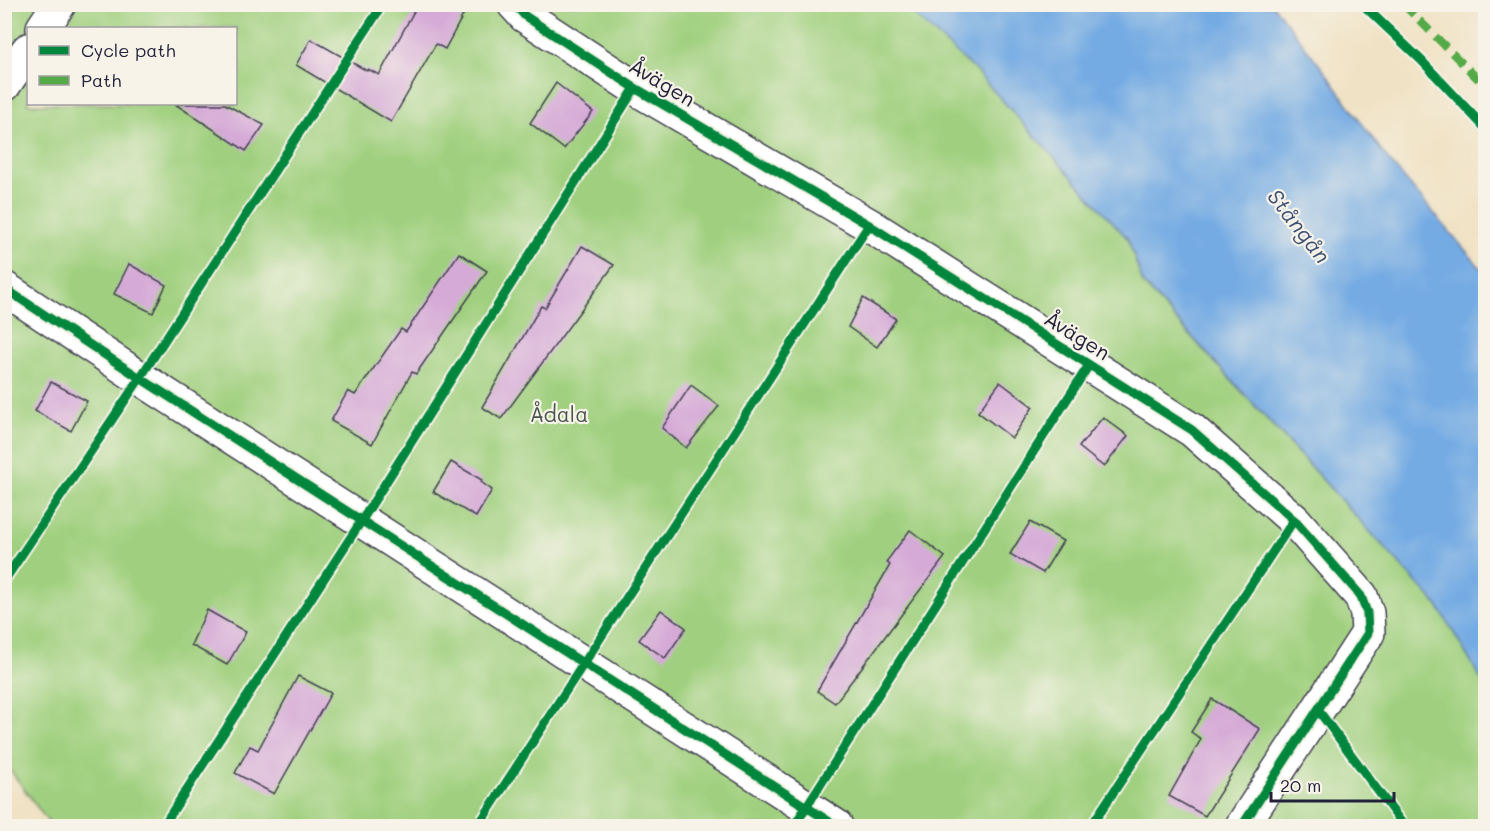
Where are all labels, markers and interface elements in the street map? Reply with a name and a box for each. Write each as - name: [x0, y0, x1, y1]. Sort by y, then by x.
- legend: [27, 27, 237, 105]
- text: Cycle path: [81, 38, 176, 62]
- street label: Åvägen: [625, 51, 701, 112]
- text: Path: [81, 68, 121, 92]
- water label: Stångån: [1261, 183, 1337, 269]
- street label: Åvägen: [1040, 304, 1116, 365]
- park label: Ådala: [530, 400, 588, 427]
- scale bar: [1271, 765, 1394, 803]
- text: 20 m: [1280, 773, 1321, 797]

